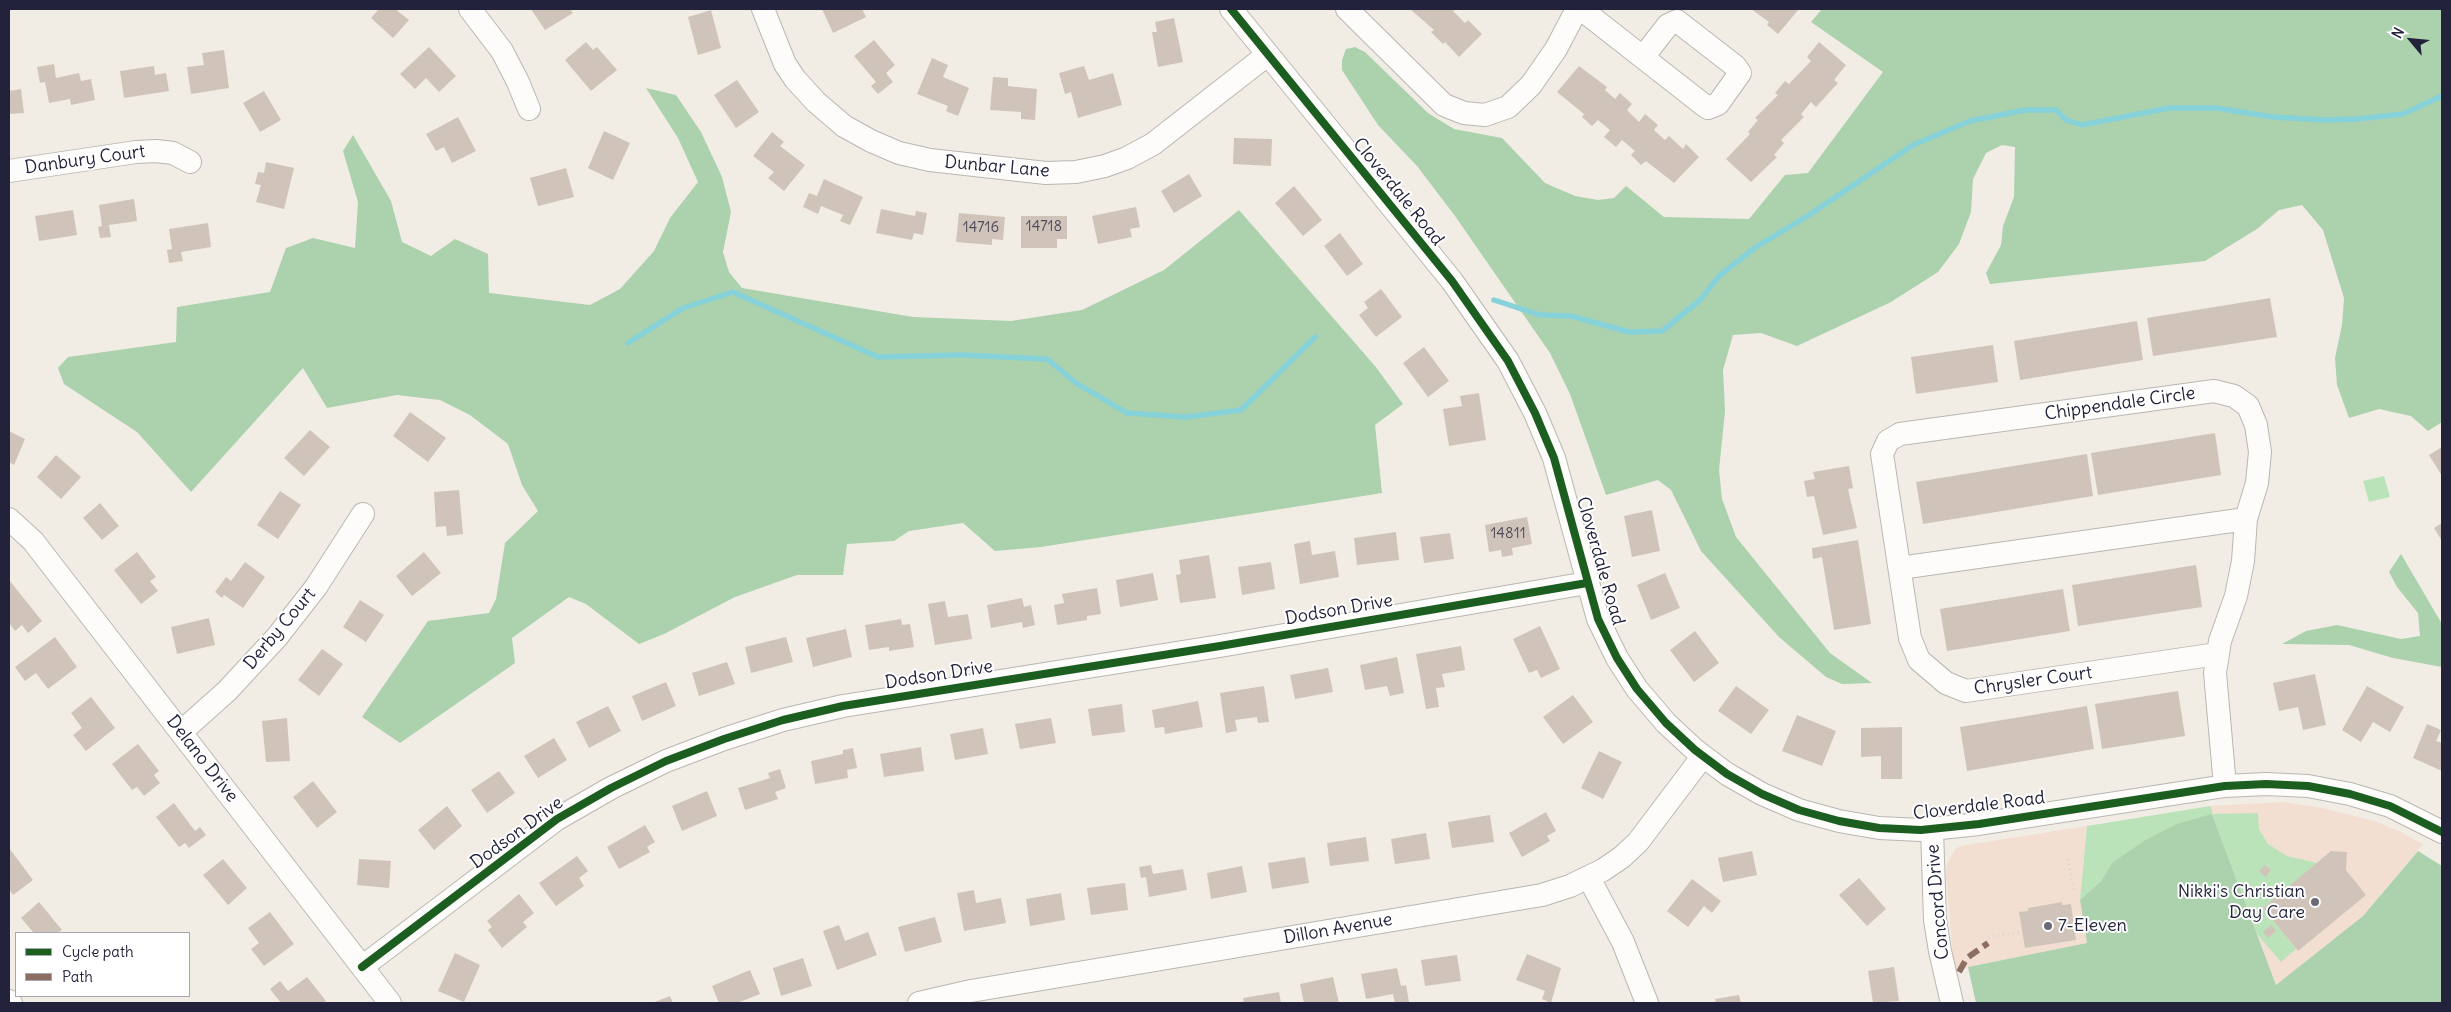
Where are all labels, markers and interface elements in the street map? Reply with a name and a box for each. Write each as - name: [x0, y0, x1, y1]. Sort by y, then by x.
- north arrow: [2386, 15, 2436, 65]
- text: N: [2388, 24, 2408, 41]
- street label: Cloverdale Road: [1348, 134, 1448, 250]
- street label: Danbury Court: [23, 141, 147, 179]
- street label: Dunbar Lane: [943, 152, 1051, 182]
- house number: 14718: [1026, 218, 1062, 236]
- house number: 14716: [963, 219, 999, 237]
- street label: Chippendale Circle: [2043, 383, 2197, 425]
- street label: Cloverdale Road: [1571, 494, 1629, 628]
- house number: 14811: [1490, 525, 1526, 543]
- street label: Derby Court: [240, 584, 320, 674]
- street label: Dodson Drive: [1283, 590, 1395, 630]
- street label: Dodson Drive: [883, 656, 995, 694]
- street label: Chrysler Court: [1973, 662, 2093, 700]
- street label: Delano Drive: [161, 711, 243, 807]
- street label: Cloverdale Road: [1912, 787, 2046, 825]
- street label: Dodson Drive: [467, 792, 567, 874]
- street label: Concord Drive: [1922, 843, 1954, 961]
- place label: Nikki's Christian Day Care: [2178, 881, 2305, 924]
- marker: Nikki's Christian Day Care: [2309, 896, 2321, 908]
- street label: Dillon Avenue: [1282, 909, 1394, 949]
- place label: 7-Eleven: [2058, 915, 2127, 937]
- marker: 7-Eleven: [2042, 920, 2054, 932]
- legend: [15, 932, 190, 997]
- text: Cycle path: [62, 942, 134, 961]
- text: Path: [62, 967, 93, 986]

